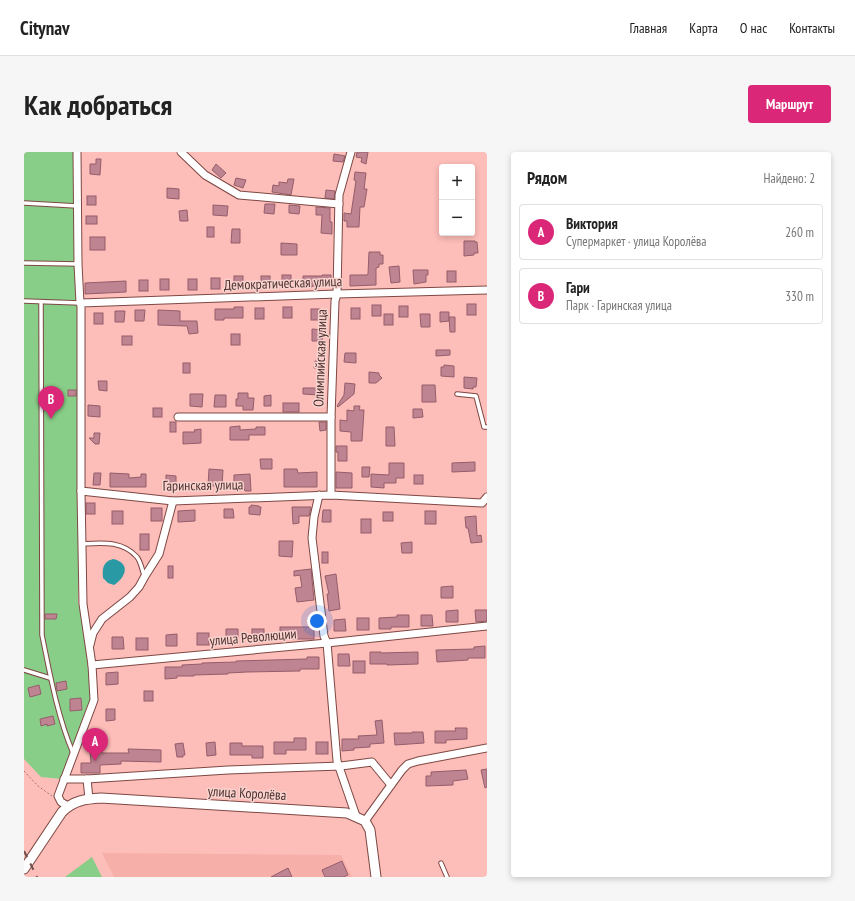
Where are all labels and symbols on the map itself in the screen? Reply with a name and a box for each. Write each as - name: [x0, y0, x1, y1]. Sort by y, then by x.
- street label: Демократическая улица: [223, 272, 343, 294]
- street label: Олимпийская улица: [309, 309, 331, 407]
- pin: B: [38, 386, 64, 419]
- street label: Гаринская улица: [163, 475, 243, 495]
- your location: [307, 611, 327, 631]
- street label: улица Революции: [209, 624, 297, 650]
- pin: A: [82, 728, 108, 761]
- street label: улица Королёва: [207, 782, 287, 804]

